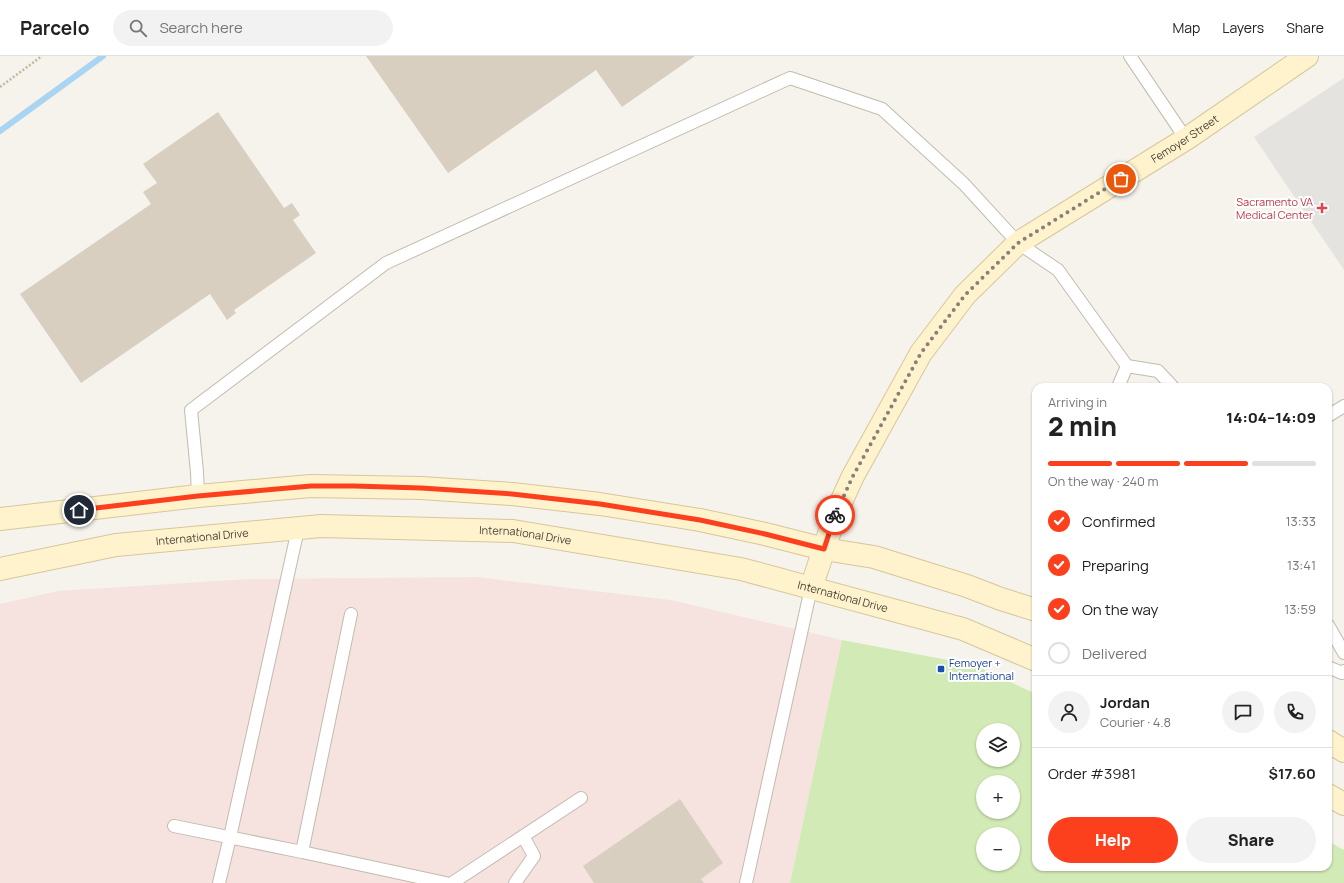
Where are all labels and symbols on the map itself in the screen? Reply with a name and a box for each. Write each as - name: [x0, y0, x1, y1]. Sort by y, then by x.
- street label: Femoyer Street: [1148, 111, 1221, 166]
- pin: [1104, 162, 1138, 196]
- place label: Sacramento VA Medical Center: [1236, 194, 1313, 222]
- marker: Sacramento VA Medical Center: [1316, 202, 1328, 214]
- pin: [62, 493, 96, 527]
- courier: [815, 495, 855, 535]
- street label: International Drive: [479, 522, 573, 548]
- street label: International Drive: [155, 525, 250, 548]
- street label: International Drive: [796, 577, 890, 616]
- place label: Femoyer + International: [949, 655, 1014, 683]
- marker: Femoyer + International: [936, 664, 946, 674]

